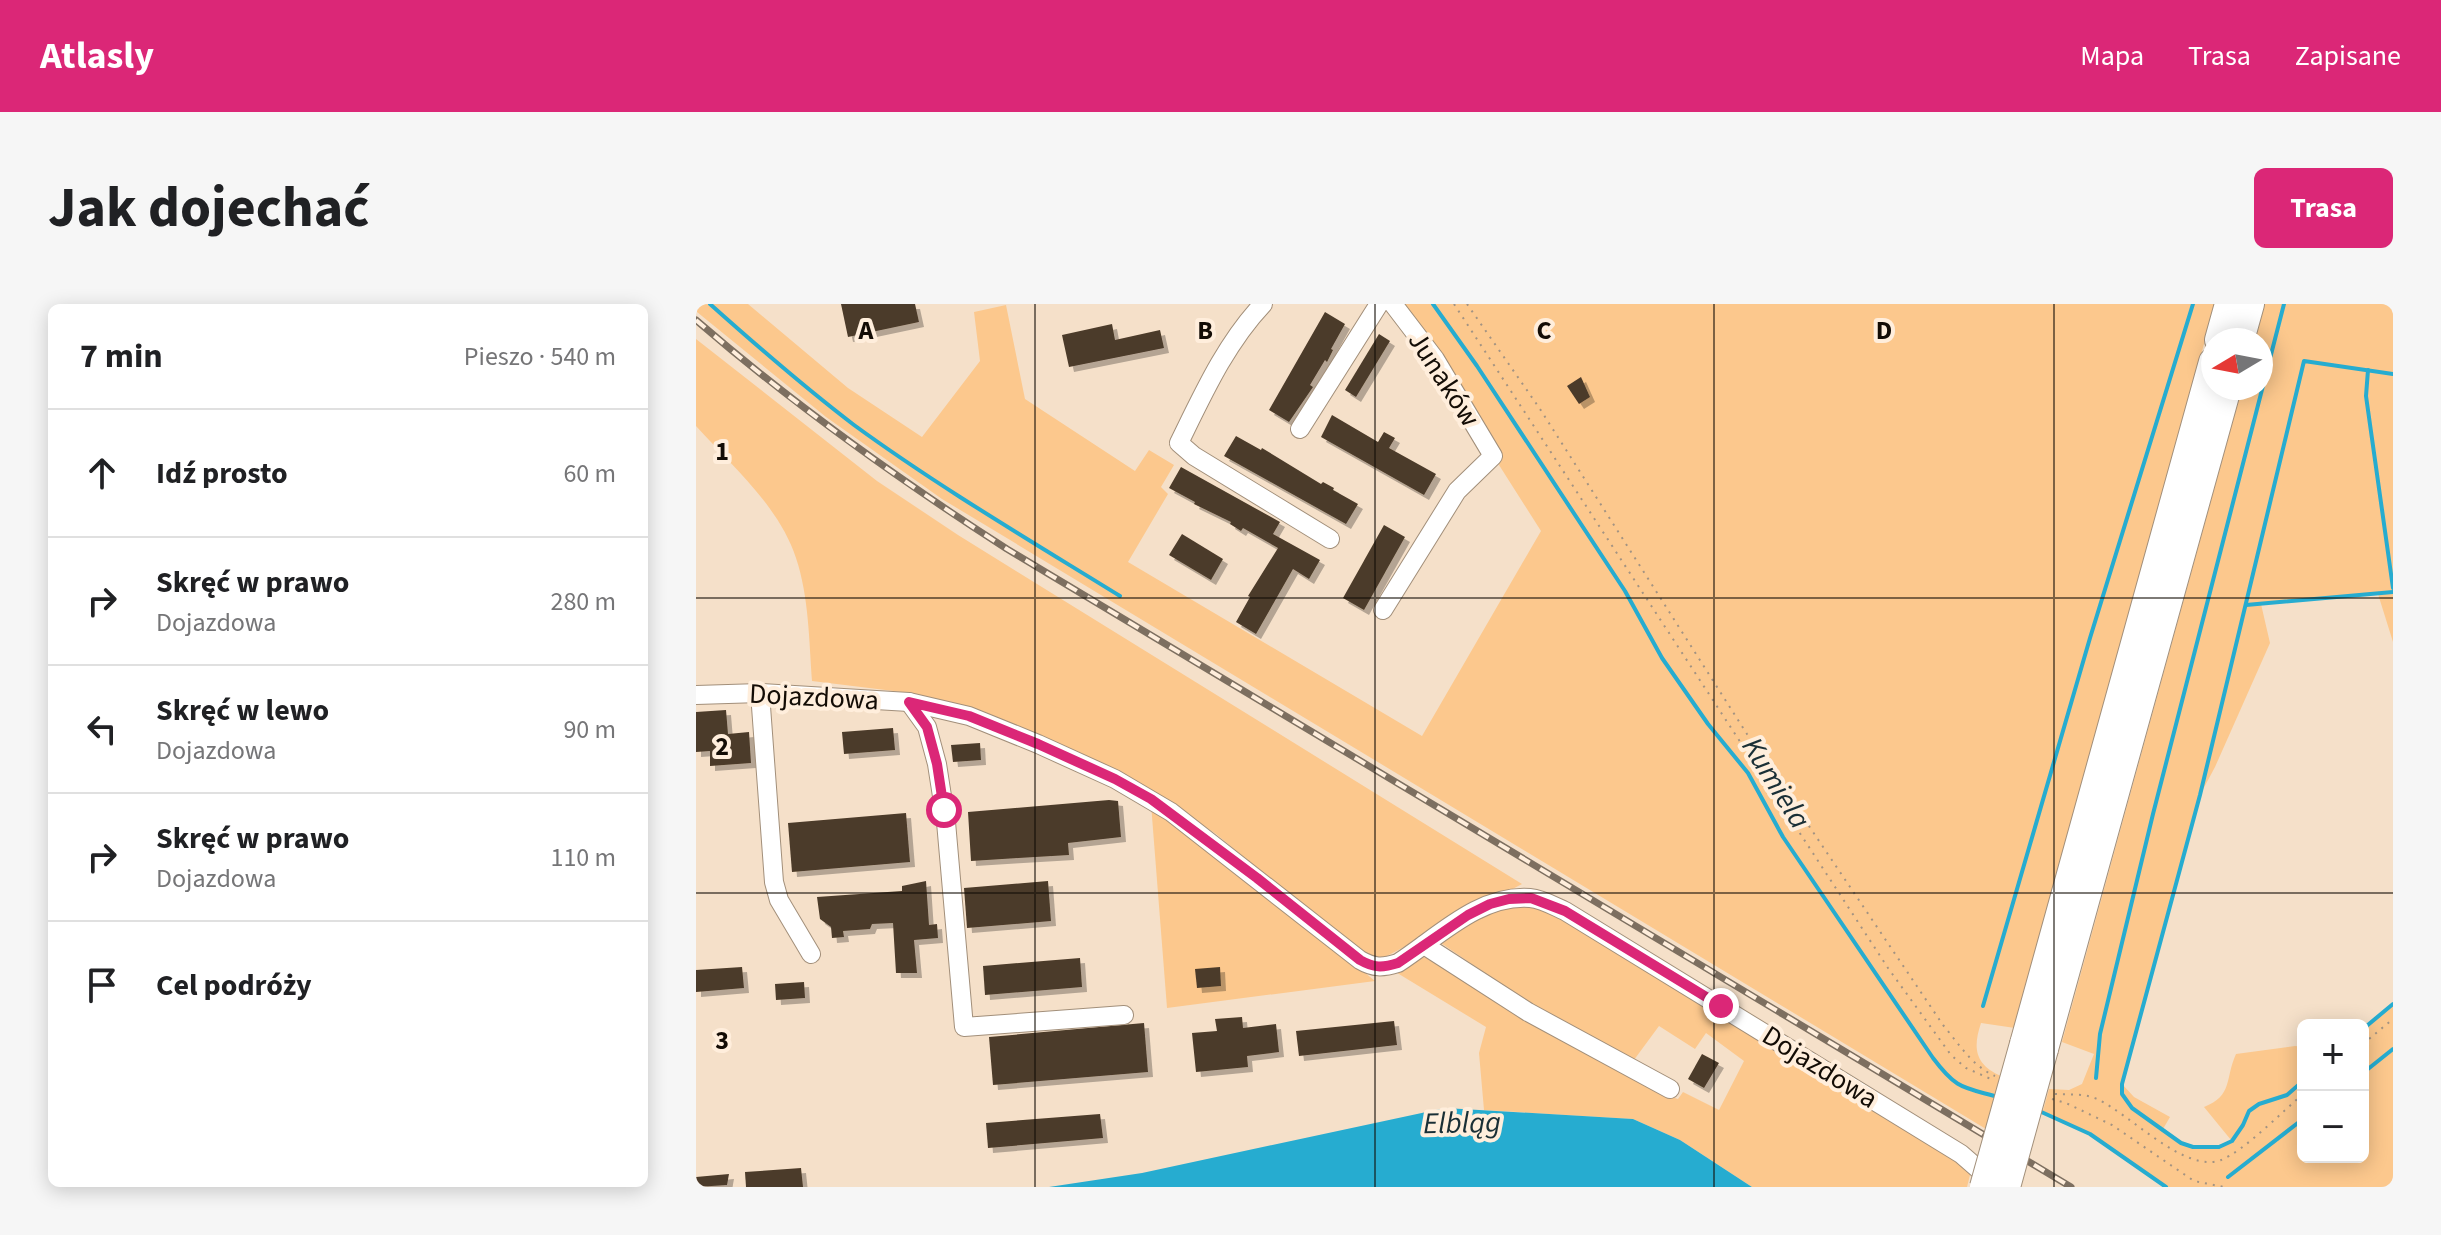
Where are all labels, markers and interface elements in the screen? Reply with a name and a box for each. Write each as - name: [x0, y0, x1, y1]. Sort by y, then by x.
- text: Atlasly: [40, 29, 154, 83]
- text: Mapa: [2080, 36, 2144, 76]
- text: Trasa: [2188, 36, 2251, 76]
- text: Zapisane: [2295, 36, 2401, 76]
- button: Trasa: [2254, 168, 2393, 248]
- text: Jak dojechać: [48, 169, 370, 248]
- text: A: [858, 312, 875, 349]
- text: B: [1197, 312, 1213, 349]
- text: C: [1536, 312, 1552, 349]
- text: D: [1876, 312, 1892, 349]
- street label: Junaków: [1398, 323, 1490, 435]
- north arrow: [2201, 328, 2273, 400]
- text: 7 min: [80, 332, 163, 381]
- text: Pieszo · 540 m: [464, 338, 616, 375]
- text: 1: [715, 433, 729, 470]
- icon: ahead: [80, 451, 124, 495]
- text: Idź prosto: [156, 452, 288, 495]
- text: 60 m: [563, 455, 616, 492]
- text: Skręć w prawo: [156, 561, 349, 604]
- icon: right: [80, 579, 124, 623]
- text: 280 m: [550, 583, 616, 620]
- text: Dojazdowa: [156, 604, 276, 641]
- street label: Dojazdowa: [748, 674, 880, 720]
- text: Skręć w lewo: [156, 689, 329, 732]
- icon: left: [80, 707, 124, 751]
- text: 90 m: [563, 711, 616, 748]
- text: 2: [715, 728, 729, 765]
- water label: Kumiela: [1731, 729, 1821, 837]
- text: Dojazdowa: [156, 732, 276, 769]
- route start: [926, 792, 962, 828]
- text: Skręć w prawo: [156, 817, 349, 860]
- icon: right: [80, 835, 124, 879]
- text: 110 m: [550, 839, 616, 876]
- text: Dojazdowa: [156, 860, 276, 897]
- icon: arrive: [80, 963, 124, 1007]
- text: Cel podróży: [156, 964, 312, 1007]
- route end: [1703, 988, 1739, 1024]
- street label: Dojazdowa: [1754, 1016, 1886, 1118]
- map controls: [2297, 1019, 2369, 1163]
- button: +: [2297, 1019, 2369, 1091]
- text: 3: [715, 1022, 729, 1059]
- button: −: [2297, 1091, 2369, 1163]
- water label: Elbląg: [1423, 1101, 1501, 1145]

